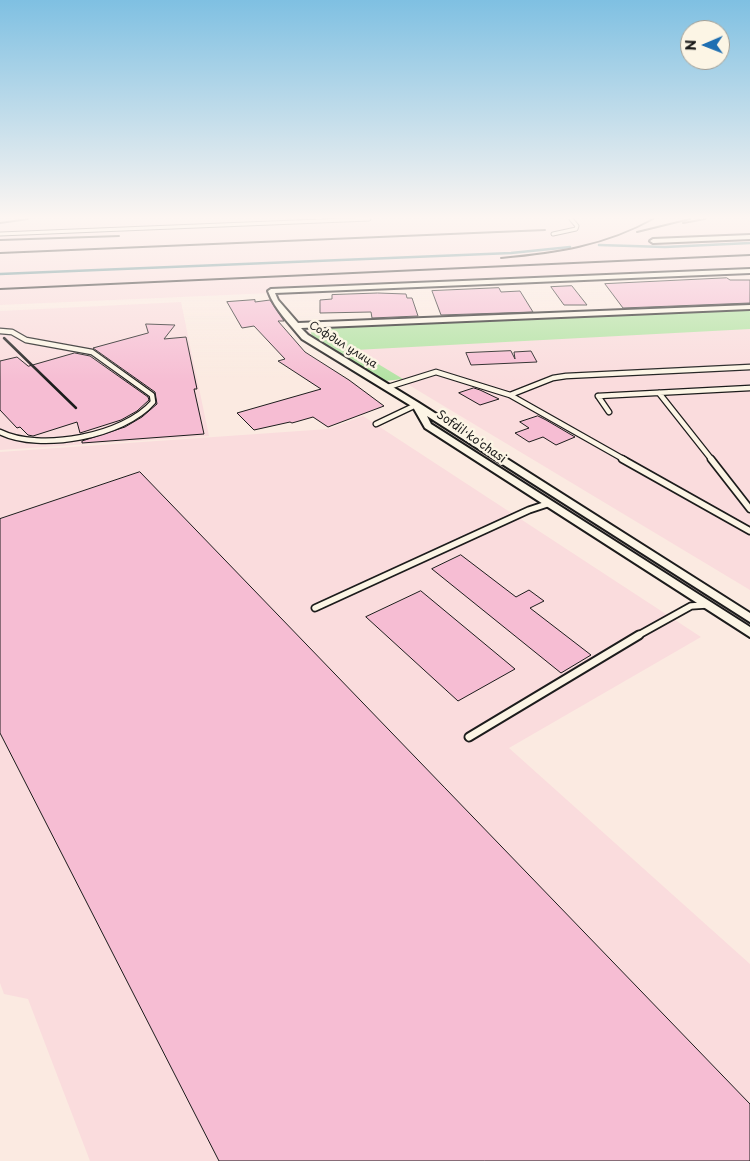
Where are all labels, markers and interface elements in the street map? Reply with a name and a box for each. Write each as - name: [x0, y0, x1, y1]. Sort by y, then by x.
- north arrow: [680, 20, 730, 70]
- text: N: [680, 40, 701, 51]
- street label: Софдил улица: [306, 319, 380, 371]
- street label: Sofdil ko'chasi: [433, 408, 509, 466]

